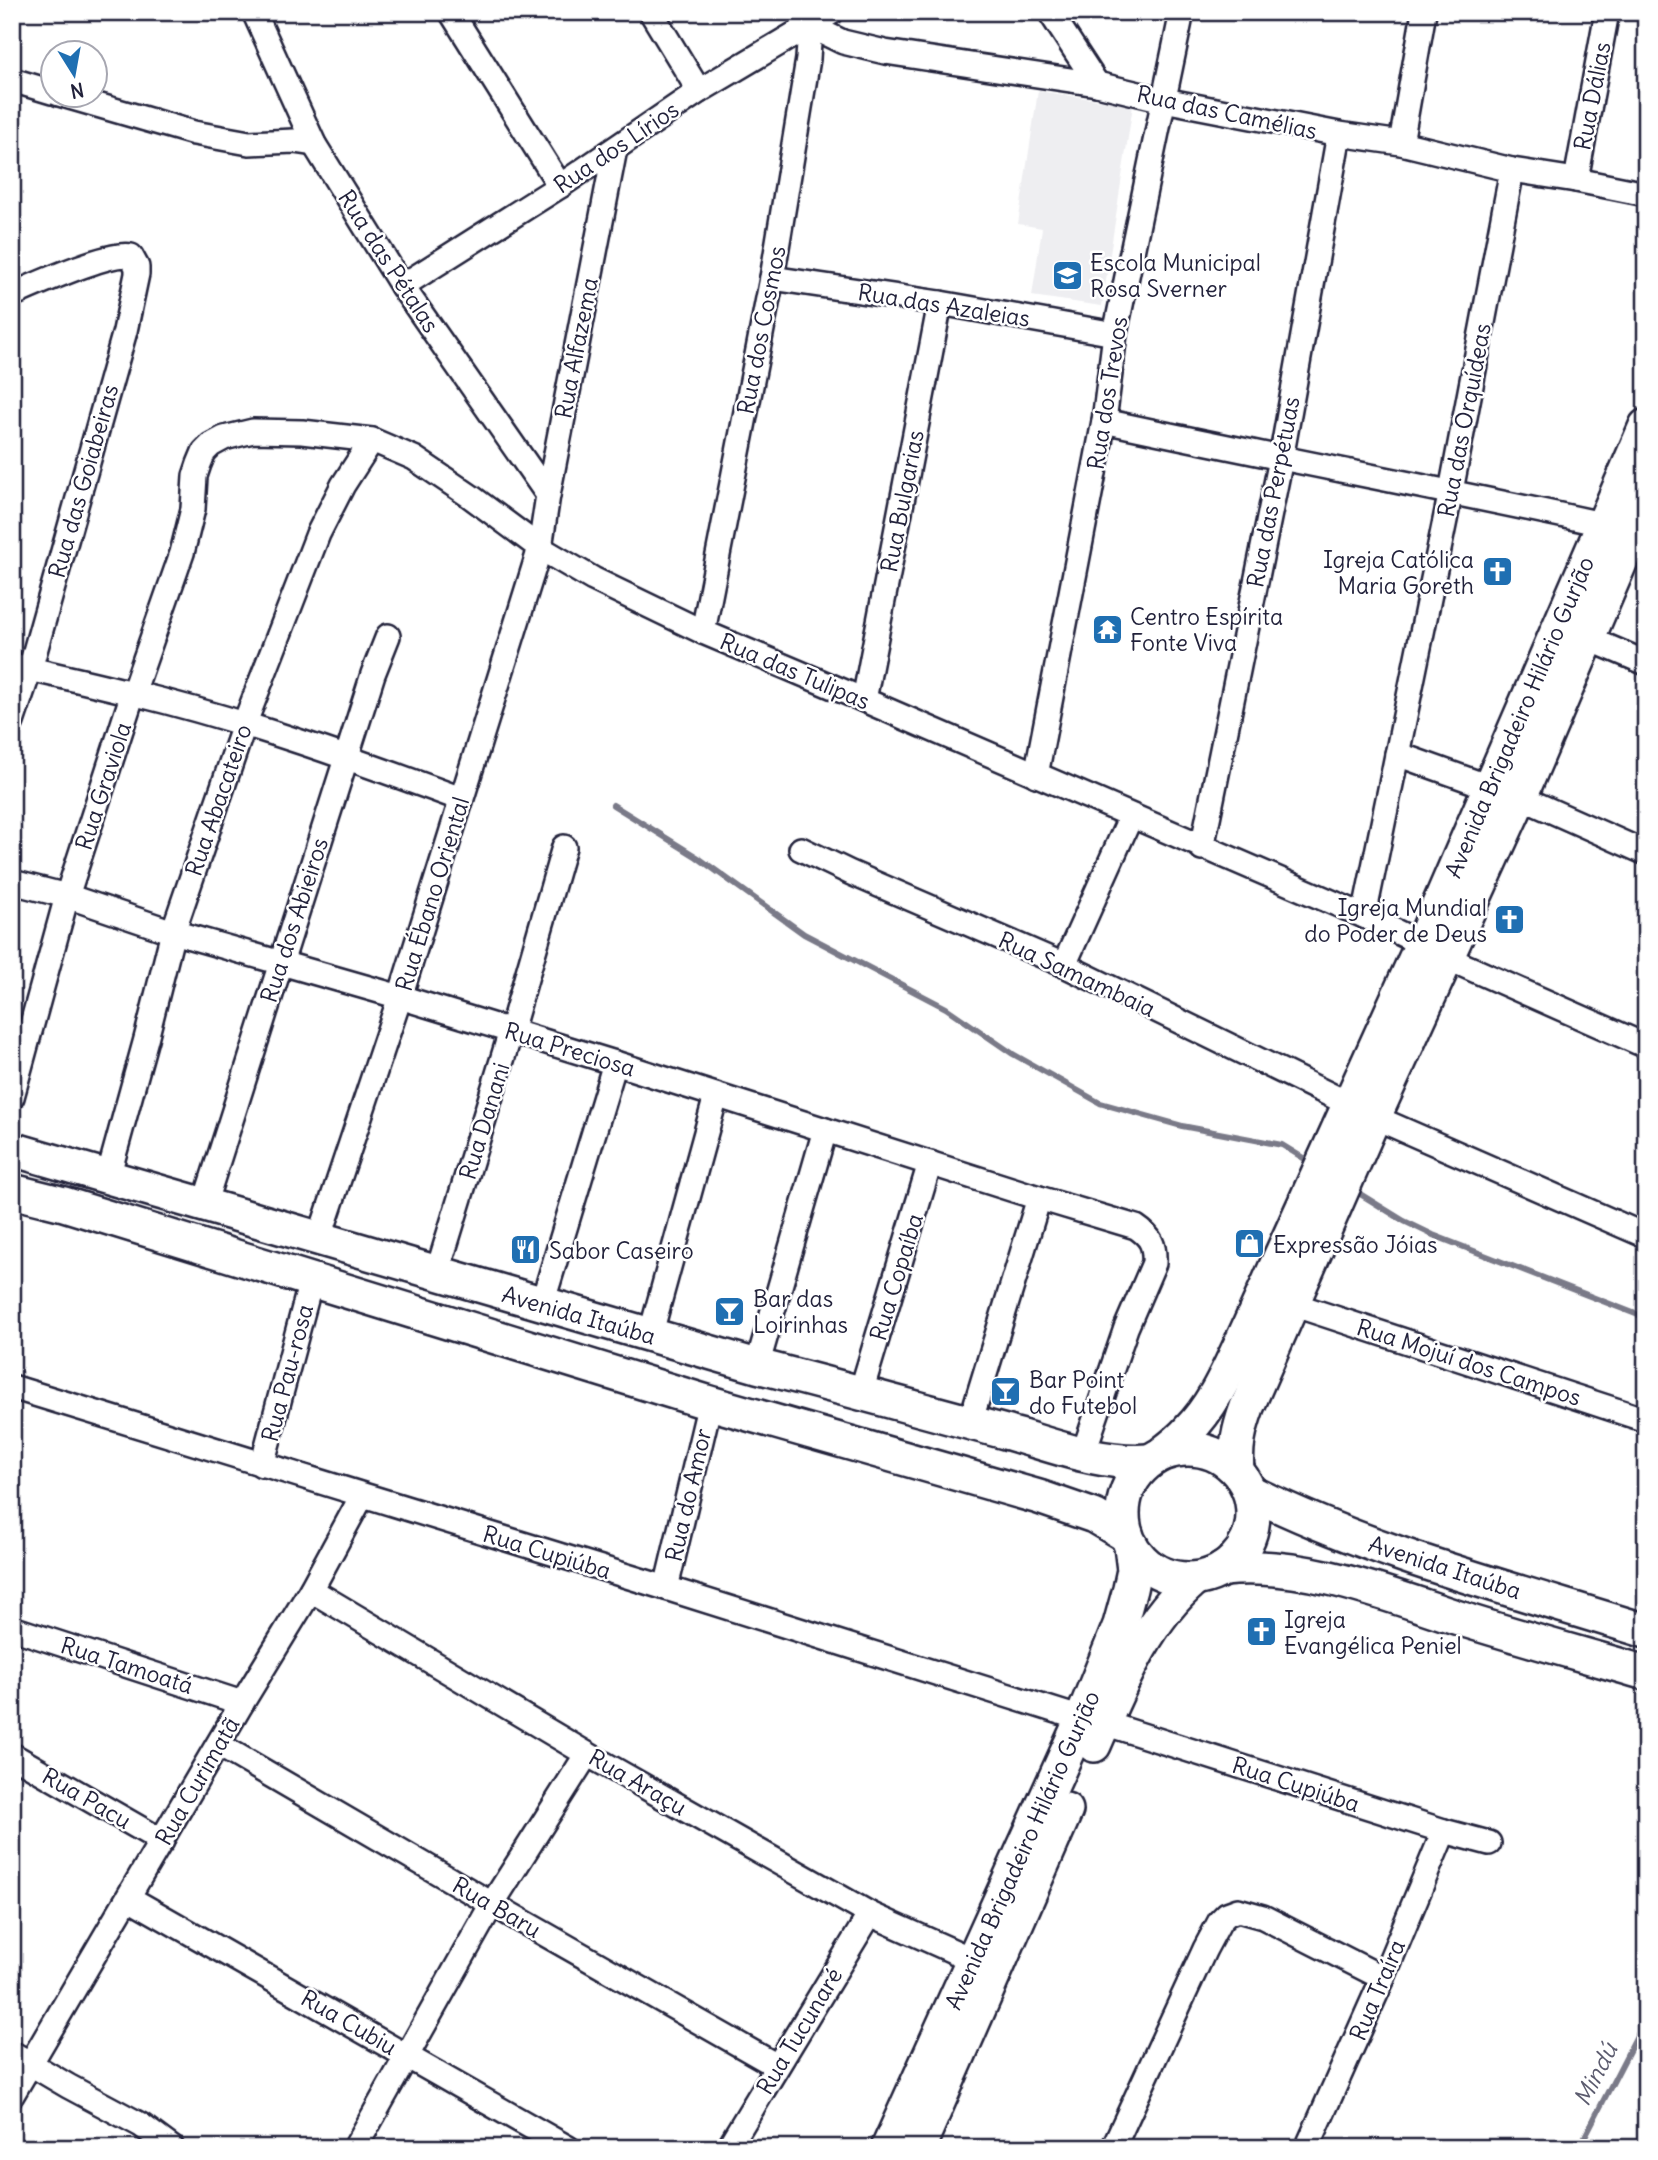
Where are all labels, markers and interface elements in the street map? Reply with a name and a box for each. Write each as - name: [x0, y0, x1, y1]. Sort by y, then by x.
- north arrow: [38, 38, 108, 108]
- street label: Rua Dálias: [1567, 39, 1617, 153]
- text: N: [69, 78, 86, 104]
- street label: Rua das Camélias: [1134, 79, 1320, 145]
- street label: Rua dos Lírios: [548, 95, 684, 199]
- street label: Rua das Pétalas: [332, 184, 446, 338]
- street label: Rua dos Cosmos: [730, 243, 792, 417]
- place label: Escola Municipal Rosa Sverner: [1090, 248, 1261, 303]
- school or university icon: Escola Municipal Rosa Sverner: [1050, 258, 1084, 292]
- street label: Rua Alfazema: [548, 275, 604, 421]
- street label: Rua das Azaleias: [856, 277, 1032, 333]
- street label: Rua dos Trevos: [1081, 314, 1133, 472]
- street label: Rua das Orquídeas: [1431, 321, 1497, 519]
- street label: Rua das Goiabeiras: [42, 381, 124, 581]
- street label: Rua das Perpétuas: [1240, 394, 1306, 590]
- street label: Rua Bulgarias: [874, 427, 930, 575]
- place label: Igreja Católica Maria Goreth: [1323, 545, 1474, 600]
- street label: Avenida Brigadeiro Hilário Gurjão: [1438, 552, 1600, 882]
- church icon: Igreja Católica Maria Goreth: [1480, 555, 1514, 589]
- place label: Centro Espírita Fonte Viva: [1130, 602, 1283, 657]
- temple icon: Centro Espírita Fonte Viva: [1090, 612, 1124, 646]
- street label: Rua das Tulipas: [716, 626, 874, 716]
- street label: Rua Graviola: [69, 718, 137, 854]
- street label: Rua Abacateiro: [178, 720, 258, 880]
- street label: Rua Ébano Oriental: [389, 793, 475, 995]
- street label: Rua dos Abieiros: [254, 834, 334, 1006]
- place label: Igreja Mundial do Poder de Deus: [1304, 893, 1487, 948]
- church icon: Igreja Mundial do Poder de Deus: [1493, 903, 1527, 937]
- street label: Rua Samambaia: [994, 925, 1160, 1023]
- street label: Rua Preciosa: [501, 1015, 639, 1083]
- street label: Rua Danani: [452, 1059, 516, 1183]
- street label: Rua Copaíba: [863, 1210, 929, 1344]
- shop icon: Expressão Jóias: [1233, 1227, 1267, 1261]
- place label: Expressão Jóias: [1273, 1230, 1438, 1259]
- restaurant icon: Sabor Caseiro: [509, 1233, 543, 1267]
- place label: Sabor Caseiro: [549, 1236, 694, 1265]
- street label: Avenida Itaúba: [499, 1279, 659, 1351]
- place label: Bar das Loirinhas: [753, 1284, 848, 1339]
- bar icon: Bar das Loirinhas: [713, 1294, 747, 1328]
- street label: Rua Pau-rosa: [255, 1301, 319, 1445]
- street label: Rua Mojuí dos Campos: [1353, 1312, 1585, 1412]
- place label: Bar Point do Futebol: [1029, 1365, 1137, 1420]
- bar icon: Bar Point do Futebol: [989, 1375, 1023, 1409]
- street label: Rua do Amor: [659, 1425, 718, 1564]
- street label: Rua Cupiúba: [480, 1519, 614, 1585]
- street label: Avenida Itaúba: [1365, 1529, 1525, 1605]
- place label: Igreja Evangélica Peniel: [1284, 1605, 1462, 1660]
- church icon: Igreja Evangélica Peniel: [1244, 1615, 1278, 1649]
- street label: Rua Tamoatá: [57, 1630, 197, 1700]
- street label: Avenida Brigadeiro Hilário Gurjão: [938, 1686, 1106, 2014]
- street label: Rua Curimatã: [149, 1712, 245, 1850]
- street label: Rua Araçu: [584, 1742, 692, 1822]
- street label: Rua Cupiúba: [1229, 1750, 1363, 1818]
- street label: Rua Pacu: [37, 1761, 137, 1835]
- street label: Rua Baru: [448, 1870, 546, 1944]
- street label: Rua Traíra: [1343, 1935, 1411, 2045]
- street label: Rua Tucunaré: [750, 1962, 848, 2100]
- street label: Rua Cubiu: [296, 1983, 402, 2061]
- water label: Mindú: [1566, 2036, 1624, 2111]

